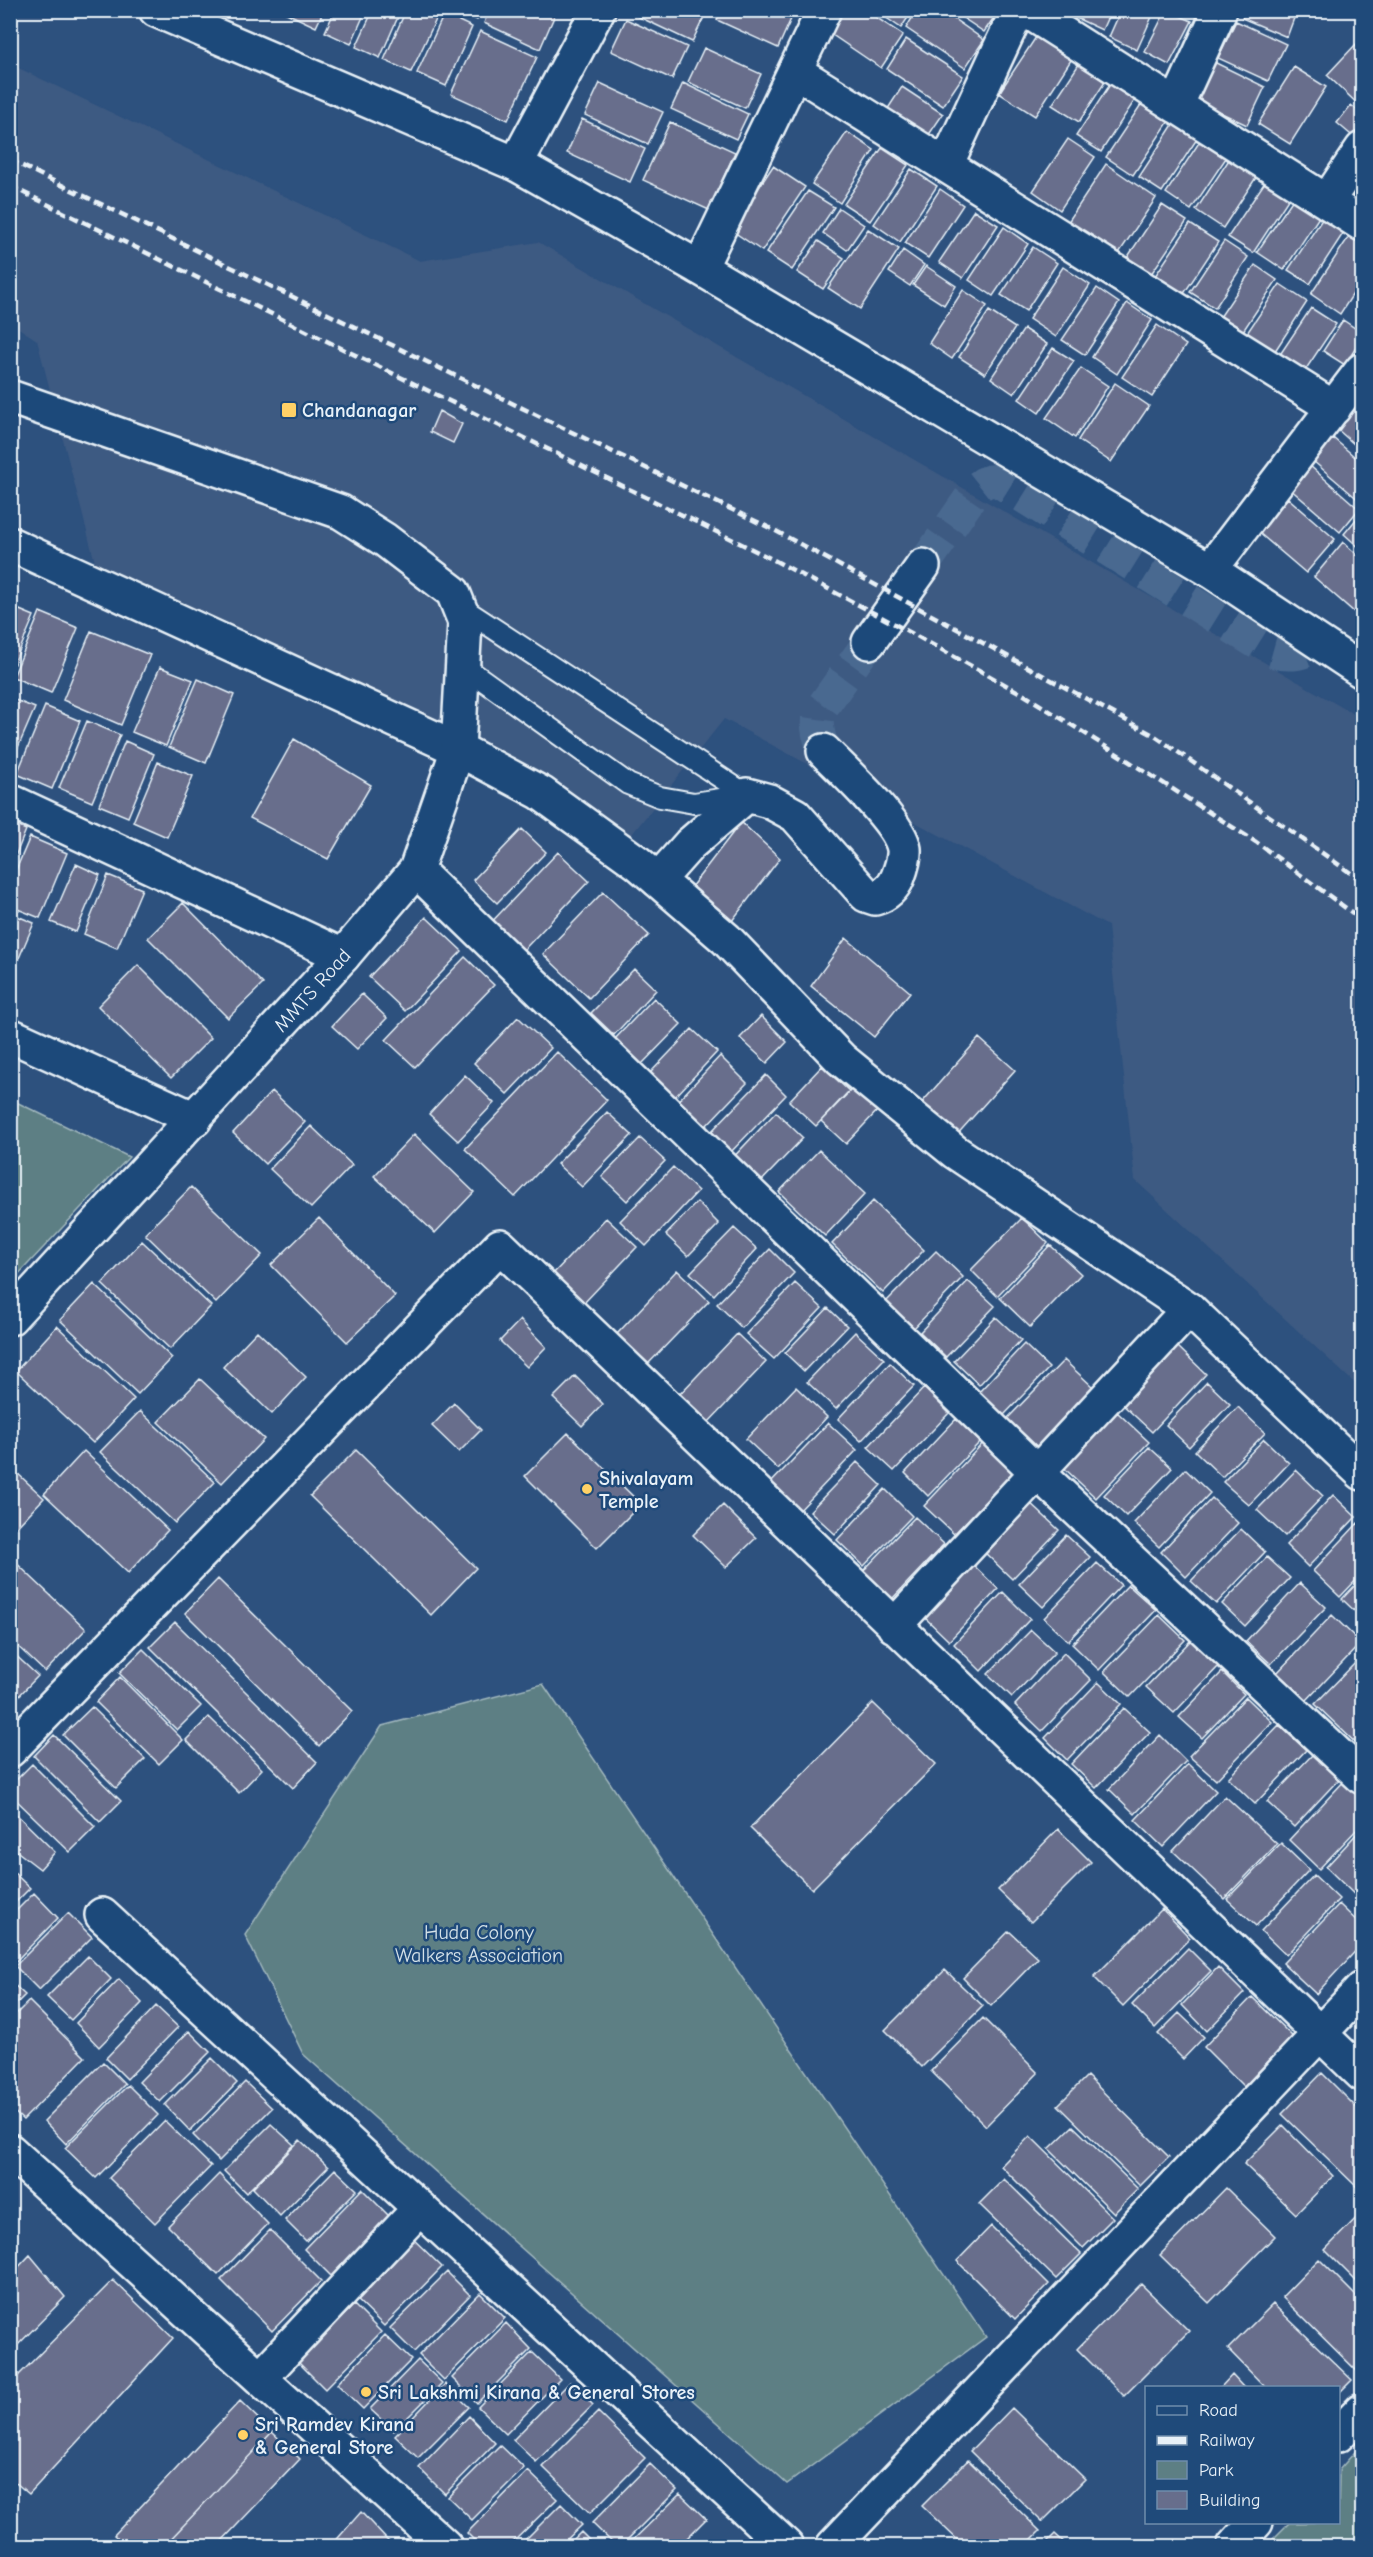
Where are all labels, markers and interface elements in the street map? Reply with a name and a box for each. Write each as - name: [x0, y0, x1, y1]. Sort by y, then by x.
- place label: Chandanagar: [302, 399, 416, 422]
- marker: Chandanagar: [280, 401, 298, 419]
- street label: MMTS Road: [269, 944, 356, 1037]
- place label: Shivalayam Temple: [599, 1467, 693, 1513]
- marker: Shivalayam Temple: [580, 1482, 594, 1496]
- park label: Huda Colony Walkers Association: [395, 1921, 563, 1967]
- place label: Sri Lakshmi Kirana & General Stores: [378, 2381, 695, 2404]
- marker: Sri Lakshmi Kirana & General Stores: [359, 2385, 373, 2399]
- legend: [1145, 2386, 1340, 2524]
- text: Road: [1199, 2400, 1238, 2421]
- place label: Sri Ramdev Kirana & General Store: [255, 2413, 414, 2459]
- marker: Sri Ramdev Kirana & General Store: [236, 2428, 250, 2442]
- text: Railway: [1199, 2430, 1256, 2451]
- text: Park: [1199, 2460, 1234, 2481]
- text: Building: [1199, 2490, 1261, 2511]

